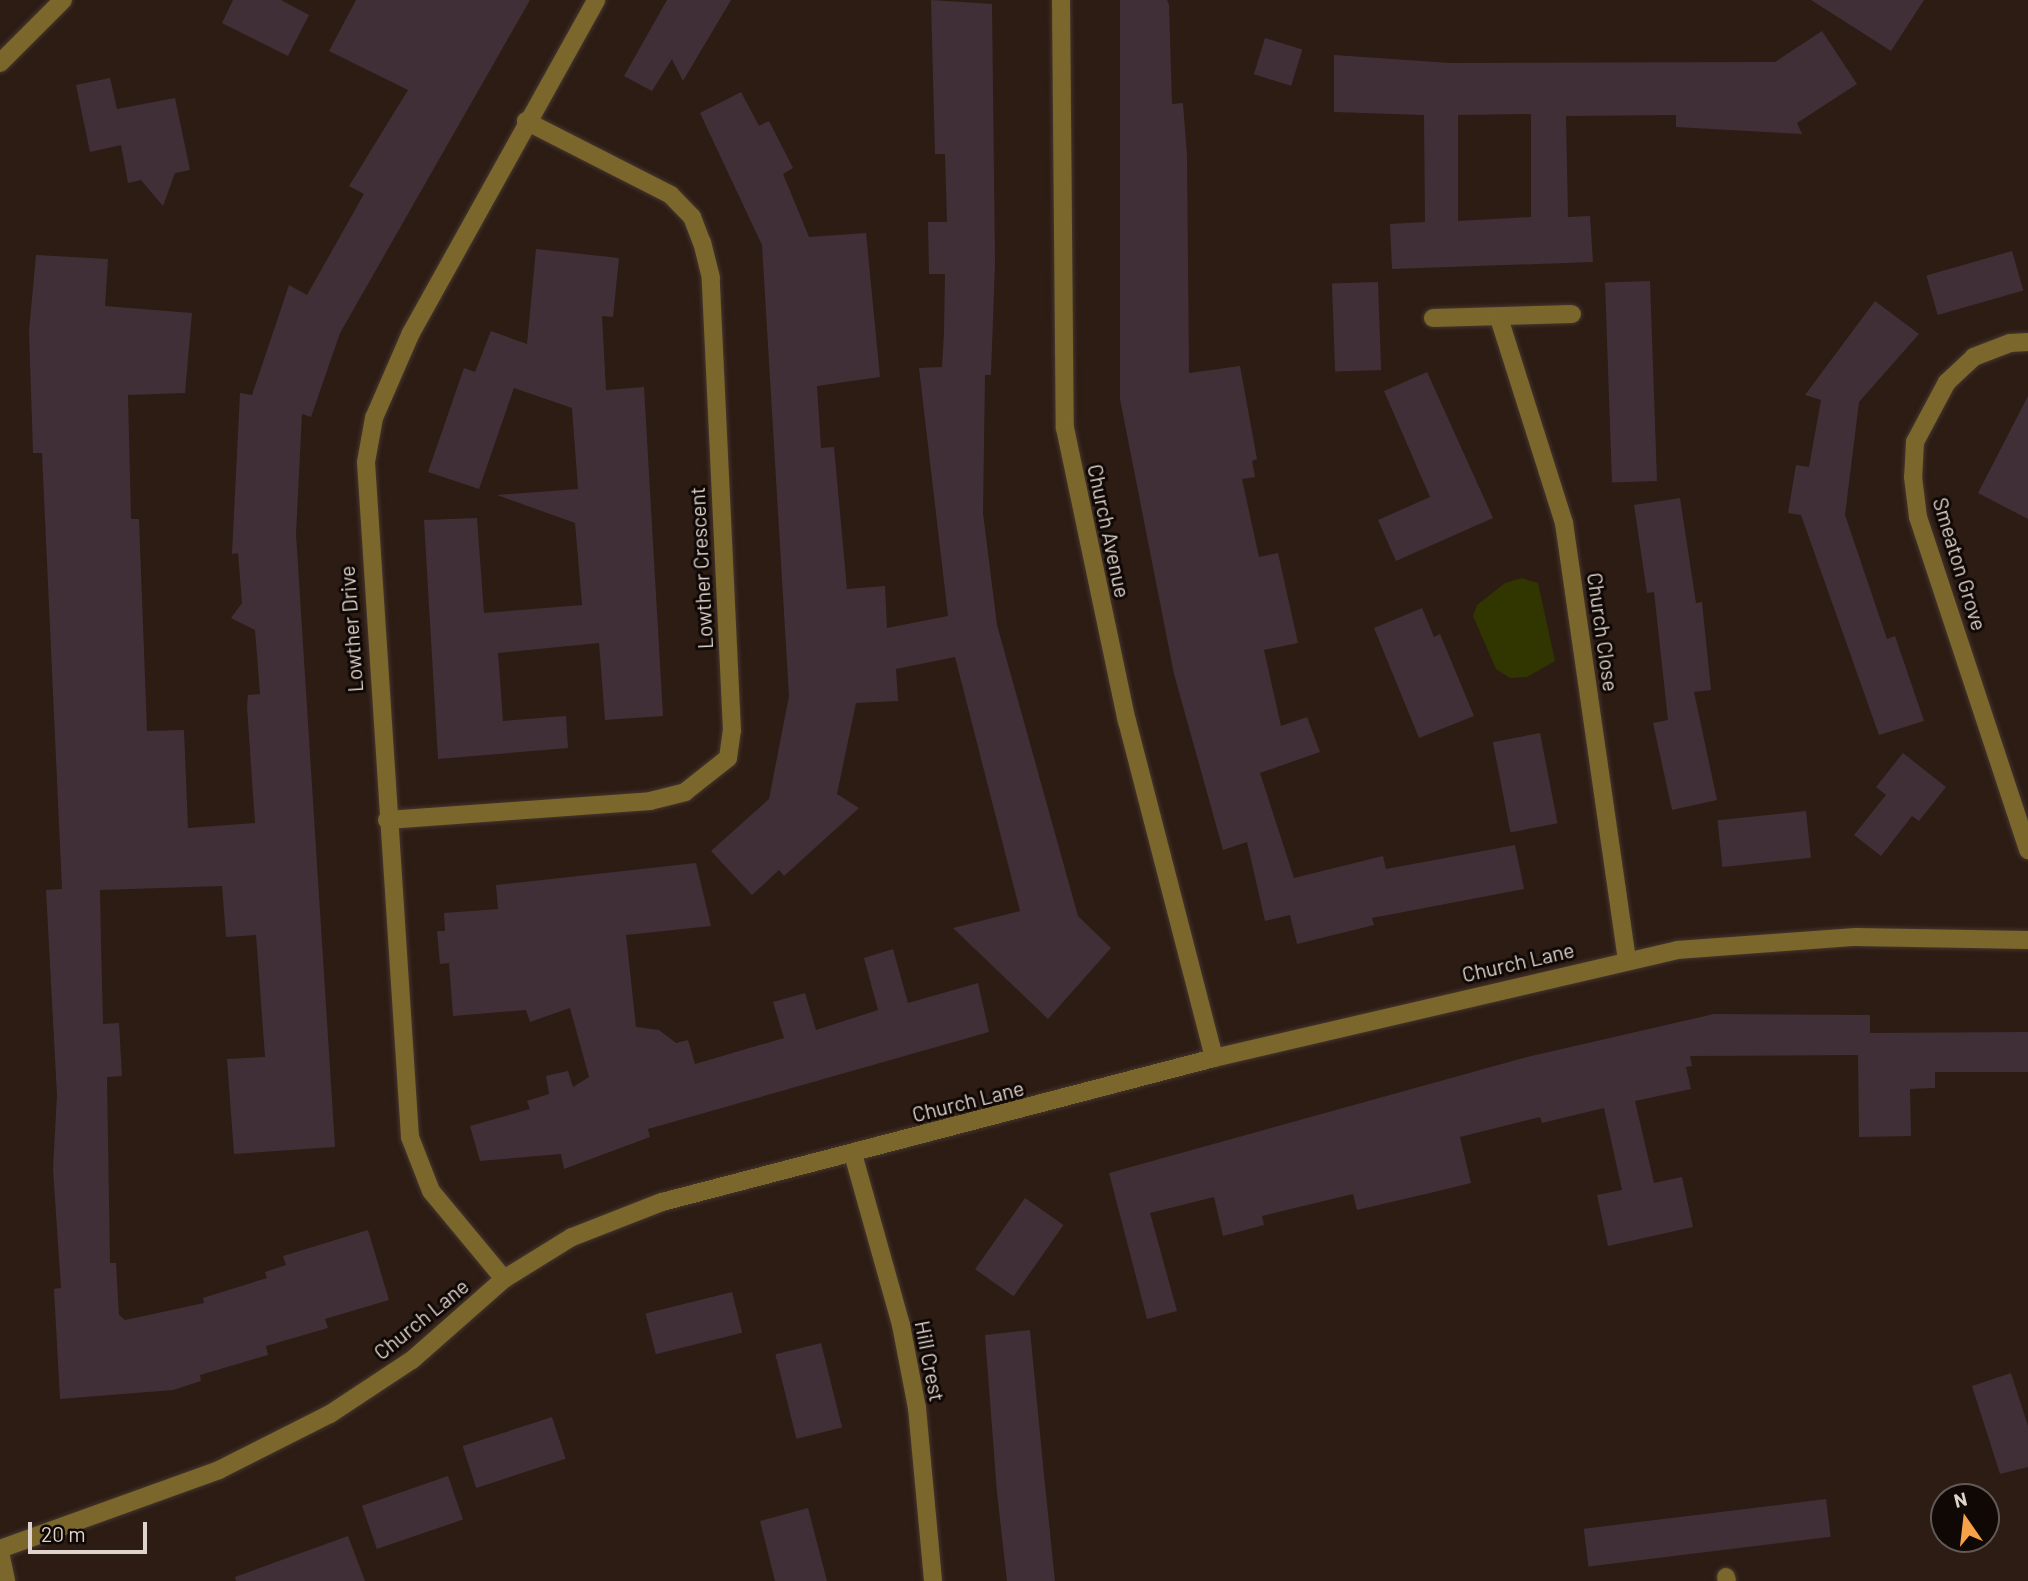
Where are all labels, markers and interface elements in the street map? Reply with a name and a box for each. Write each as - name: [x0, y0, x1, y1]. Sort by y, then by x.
- street label: Church Avenue: [1083, 462, 1135, 600]
- street label: Lowther Crescent: [684, 486, 718, 650]
- street label: Smeaton Grove: [1928, 494, 1992, 634]
- street label: Lowther Drive: [334, 565, 368, 693]
- street label: Church Close: [1582, 571, 1624, 693]
- street label: Church Lane: [1459, 937, 1577, 987]
- street label: Church Lane: [909, 1075, 1027, 1127]
- street label: Church Lane: [369, 1273, 473, 1365]
- street label: Hill Crest: [910, 1318, 950, 1404]
- north arrow: [1930, 1483, 2000, 1553]
- text: N: [1951, 1486, 1969, 1512]
- scale bar: [32, 1508, 150, 1552]
- text: 20 m: [41, 1521, 86, 1546]

